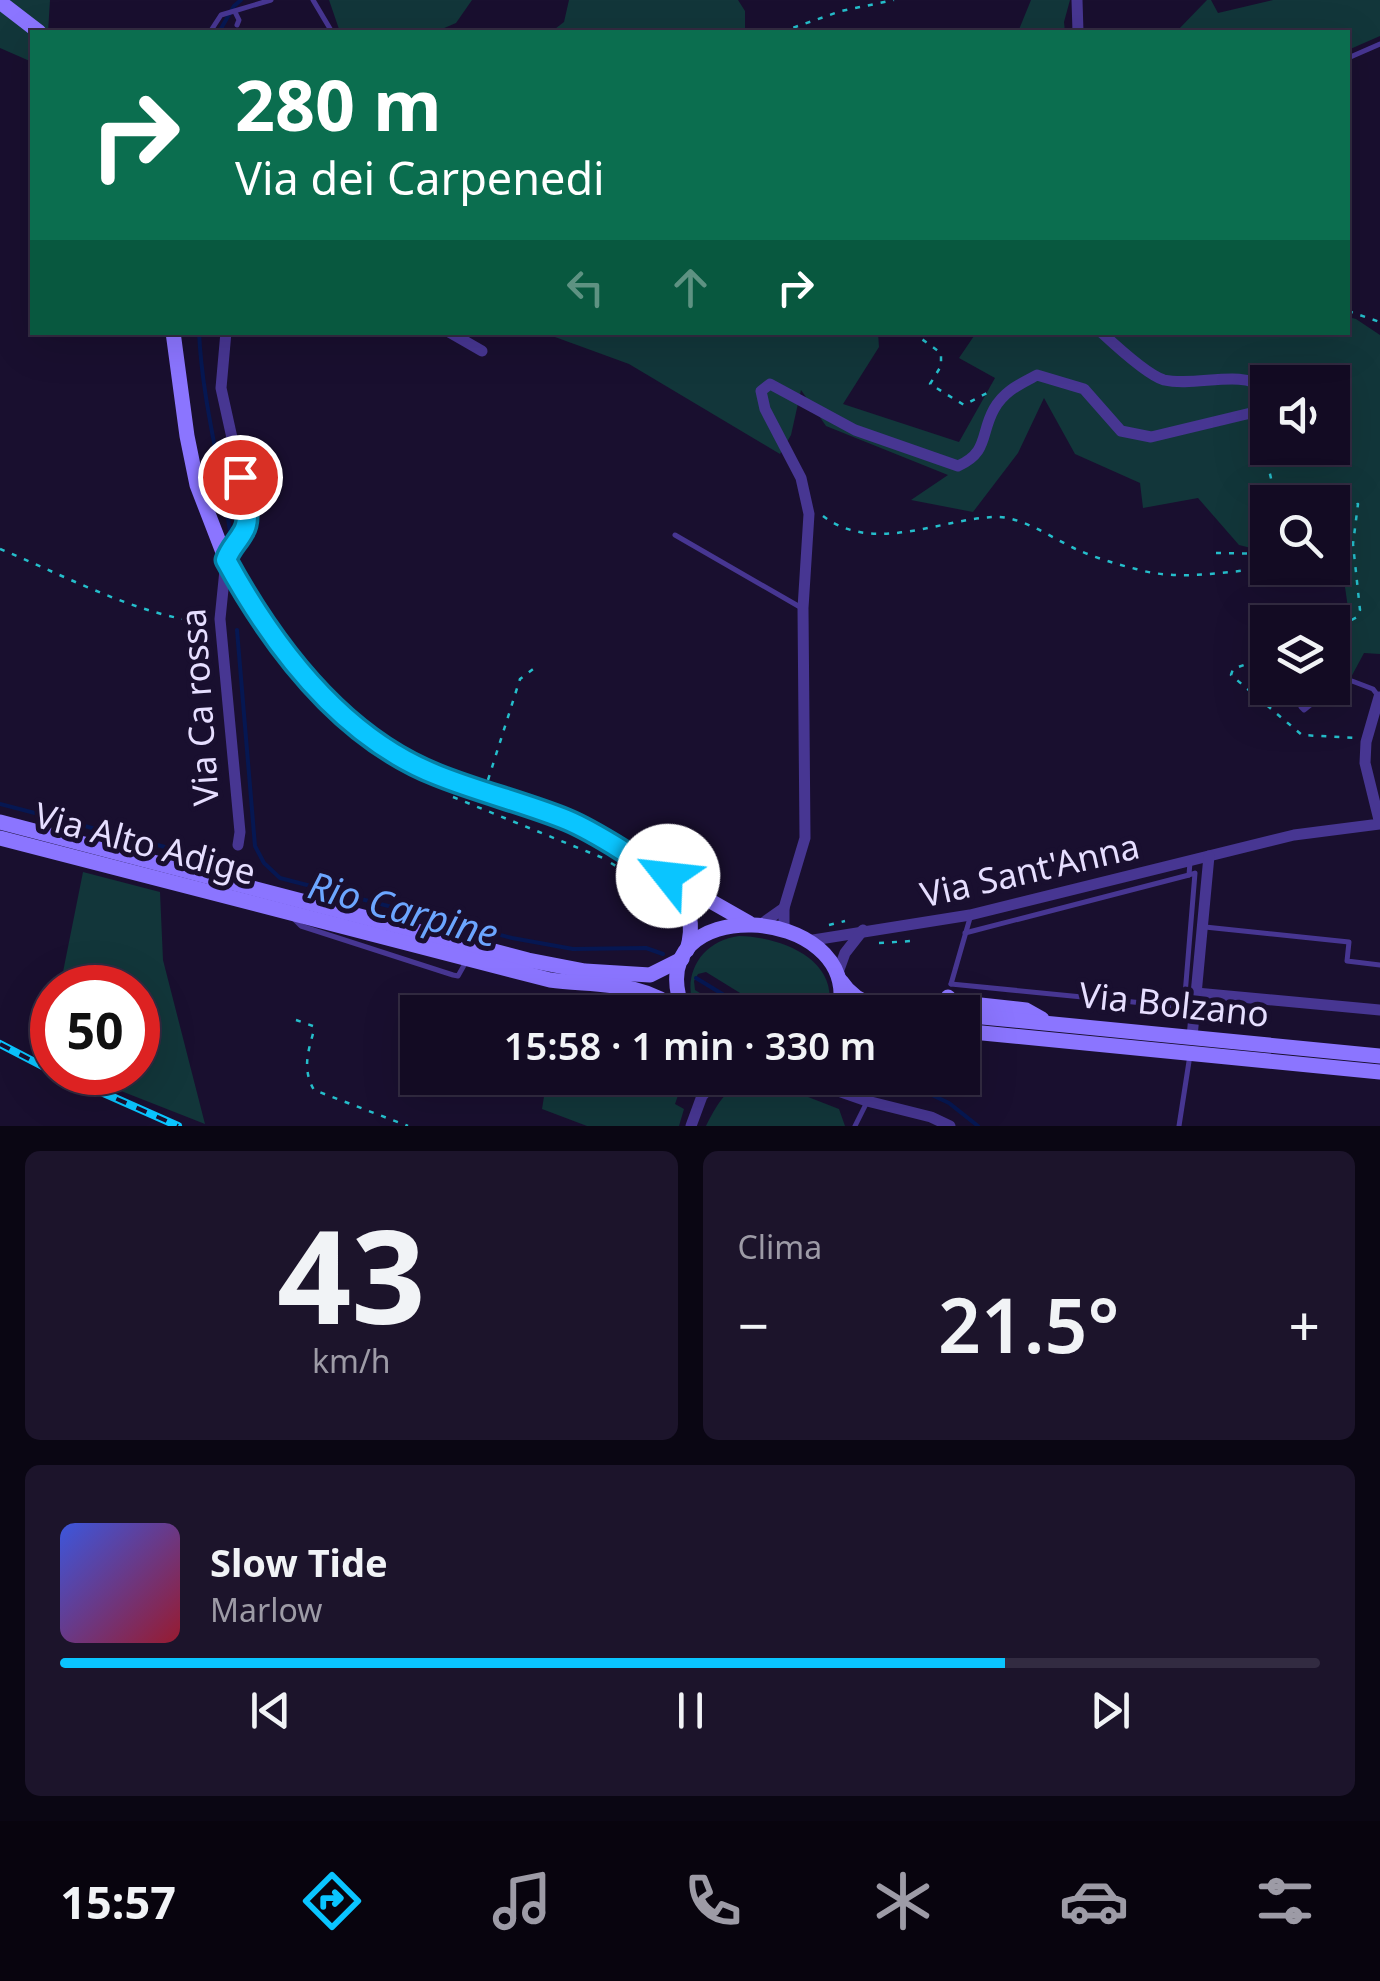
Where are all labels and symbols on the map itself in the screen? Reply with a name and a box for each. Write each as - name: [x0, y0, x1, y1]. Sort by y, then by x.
- pin: [198, 435, 283, 520]
- street label: Via Ca rossa: [168, 607, 229, 807]
- street label: Via Alto Adige: [30, 790, 261, 895]
- street label: Via Sant'Anna: [916, 822, 1144, 918]
- position arrow: [616, 824, 720, 928]
- water label: Rio Carpine: [303, 858, 504, 958]
- speed limit sign: 50: [30, 965, 160, 1095]
- street label: Via Bolzano: [1077, 970, 1271, 1037]

